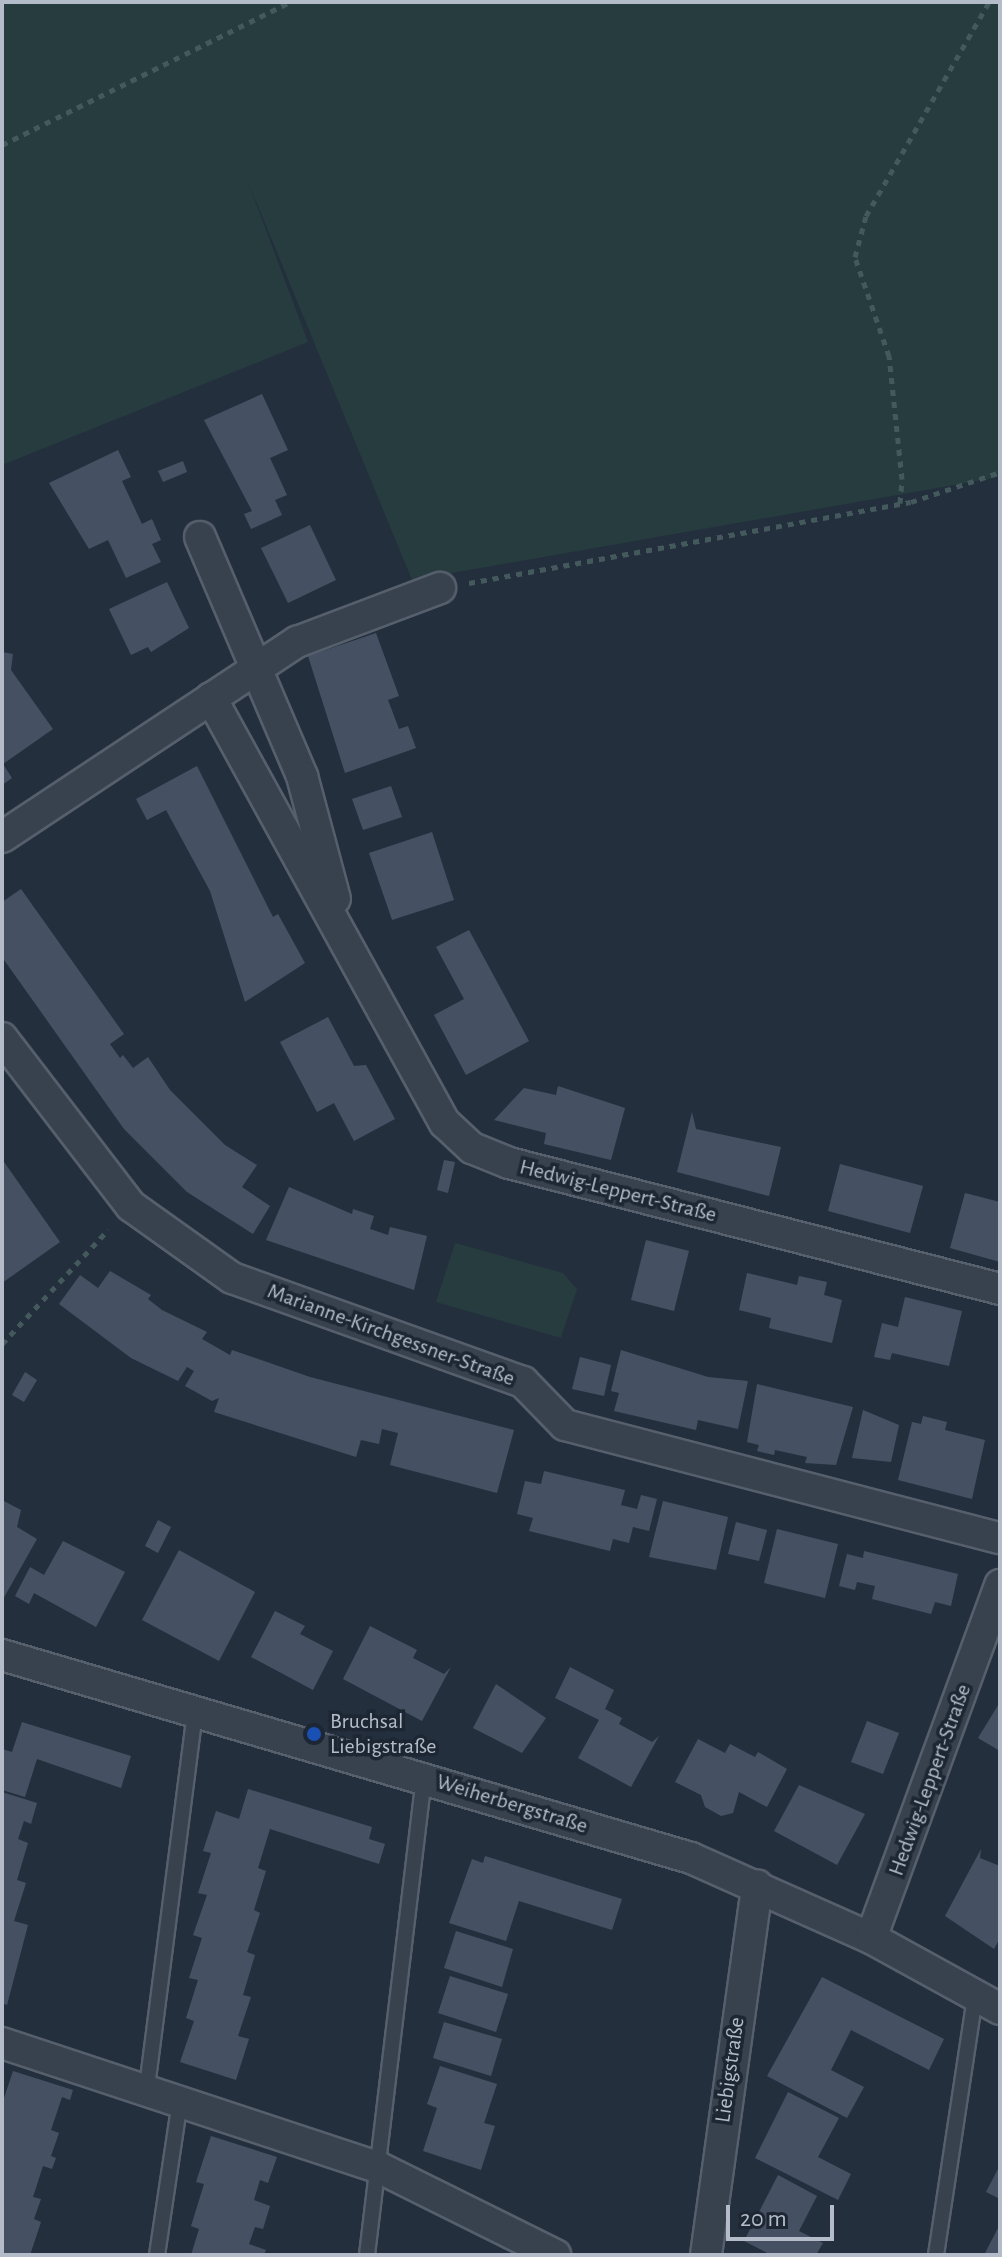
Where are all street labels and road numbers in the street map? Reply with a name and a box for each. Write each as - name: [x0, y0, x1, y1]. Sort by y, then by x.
- street label: Hedwig-Leppert-Straße: [517, 1154, 719, 1228]
- street label: Marianne-Kirchgessner-Straße: [264, 1278, 518, 1392]
- street label: Hedwig-Leppert-Straße: [883, 1681, 977, 1879]
- street label: Weiherbergstraße: [433, 1768, 591, 1840]
- street label: Liebigstraße: [710, 2015, 750, 2125]

